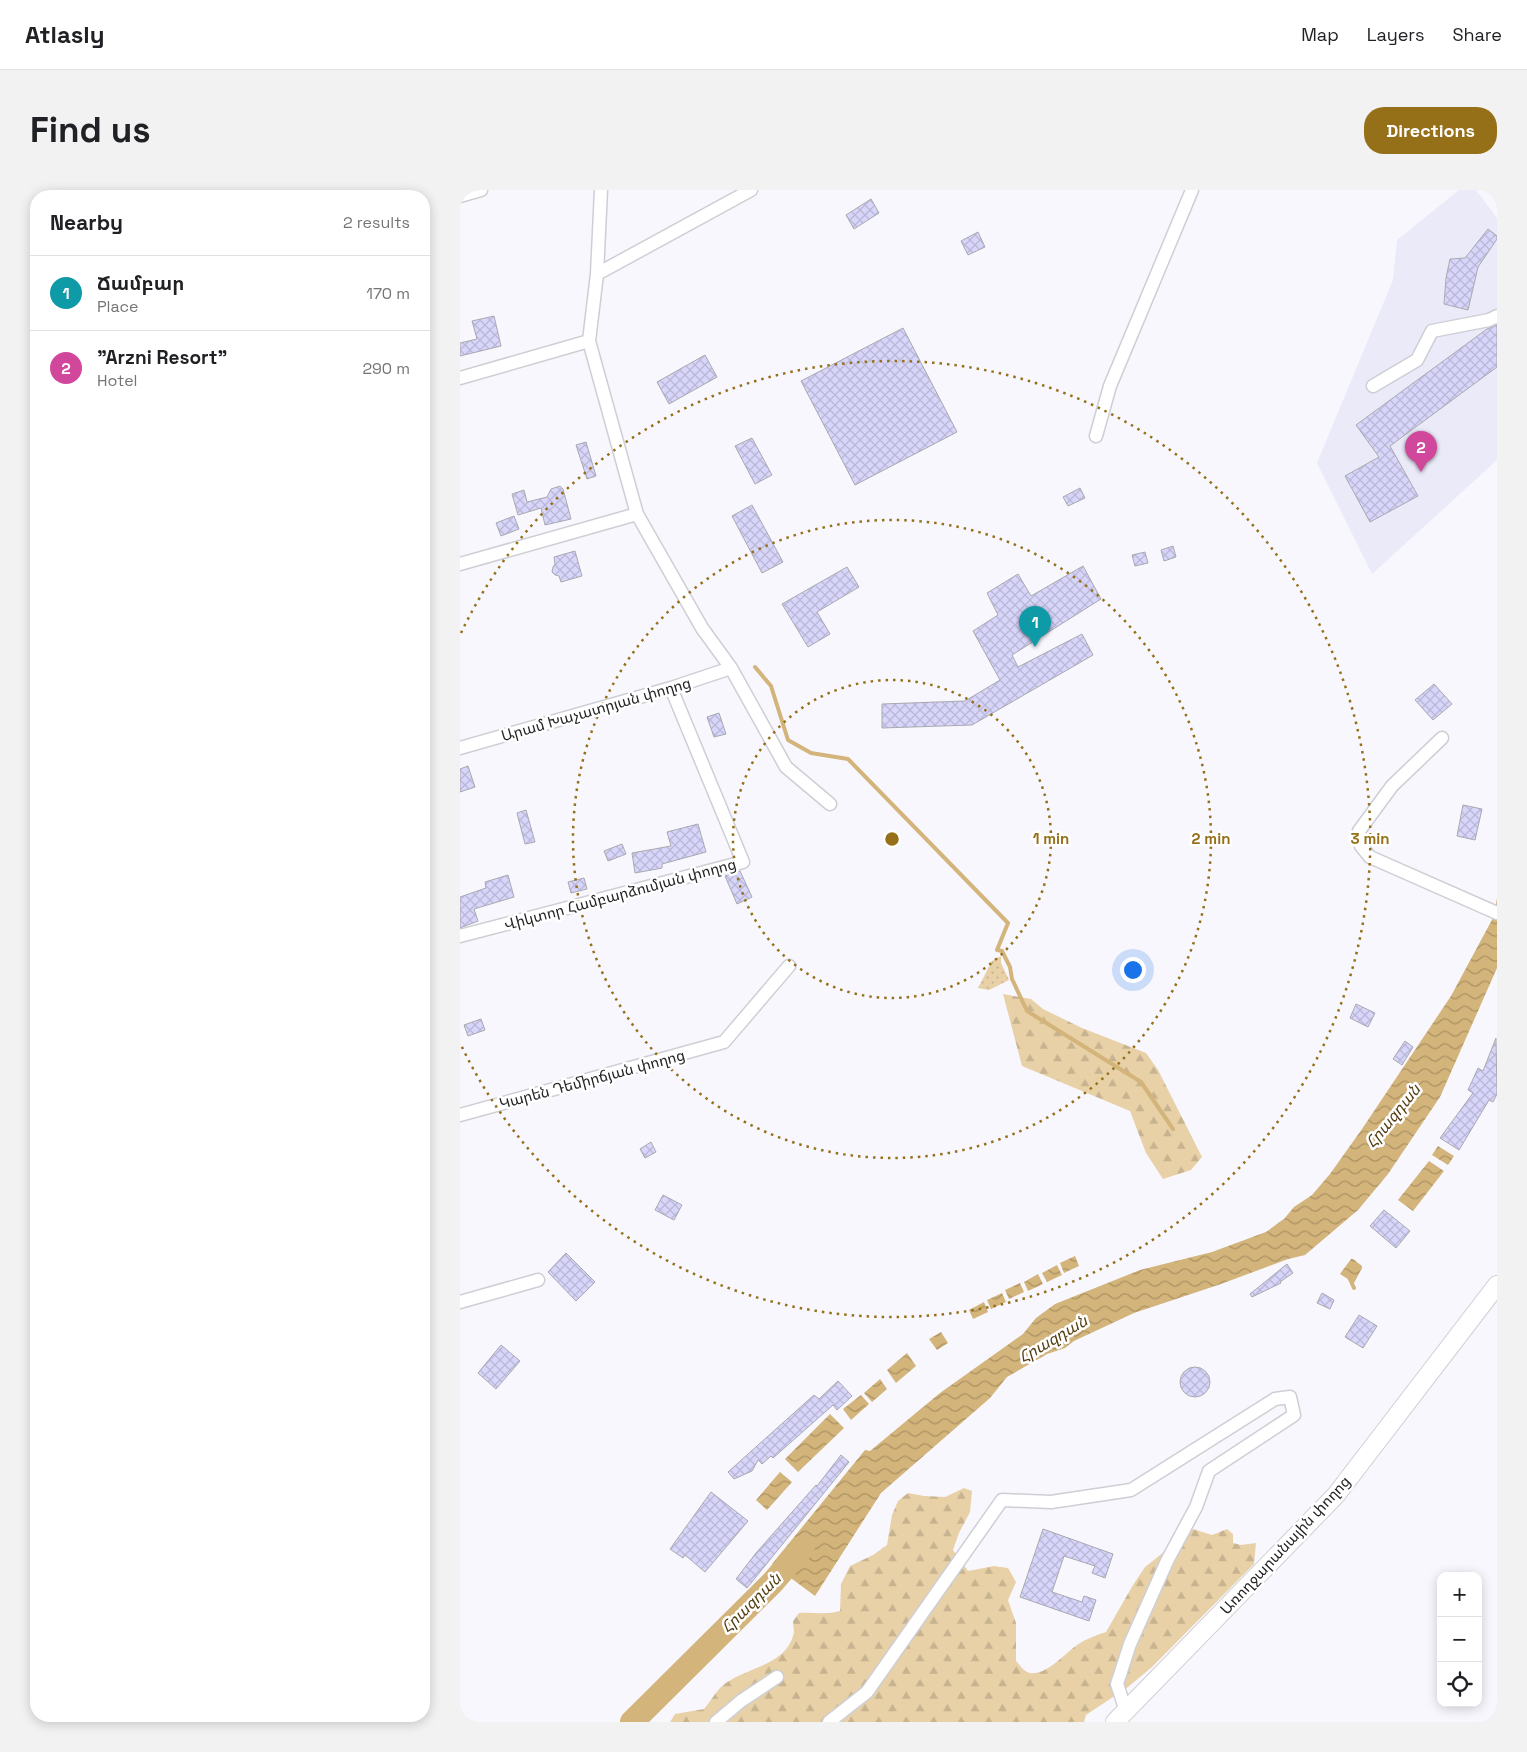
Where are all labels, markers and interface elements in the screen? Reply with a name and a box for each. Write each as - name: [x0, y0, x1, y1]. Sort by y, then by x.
- text: Atlasly: [25, 19, 104, 50]
- text: Map: [1301, 23, 1339, 46]
- text: Layers: [1367, 23, 1424, 46]
- text: Share: [1452, 23, 1502, 46]
- button: Directions: [1364, 107, 1497, 154]
- text: Find us: [30, 108, 151, 152]
- text: Nearby: [50, 209, 123, 236]
- text: 2 results: [343, 212, 410, 233]
- text: Ճամբար: [97, 271, 184, 296]
- text: 1: [62, 283, 70, 304]
- text: 170 m: [366, 283, 410, 304]
- text: Place: [97, 296, 139, 317]
- text: "Arzni Resort": [97, 345, 227, 370]
- text: 2: [61, 358, 71, 379]
- text: 290 m: [362, 358, 410, 379]
- text: Hotel: [97, 370, 138, 391]
- pin: 2: [1405, 431, 1437, 472]
- pin: 1: [1019, 606, 1051, 647]
- street label: Արամ Խաչատրյան փողոց: [499, 673, 693, 745]
- text: 1 min: [1033, 829, 1069, 848]
- text: 2 min: [1192, 829, 1230, 848]
- text: 3 min: [1351, 829, 1389, 848]
- centre of rings: [883, 830, 901, 848]
- street label: Վիկտոր Համբարձումյան փողոց: [502, 854, 738, 934]
- your location: [1120, 957, 1146, 983]
- street label: Կարեն Դեմիրճյան փողոց: [497, 1045, 687, 1113]
- water label: Հրազդան: [1361, 1079, 1426, 1152]
- water label: Հրազդան: [1015, 1310, 1092, 1368]
- street label: Առողջարանային փողոց: [1216, 1472, 1354, 1618]
- water label: Հրազդան: [716, 1567, 787, 1638]
- map controls: [1437, 1572, 1482, 1707]
- button: +: [1437, 1572, 1482, 1617]
- button: −: [1437, 1617, 1482, 1662]
- button: locate: [1437, 1662, 1482, 1707]

